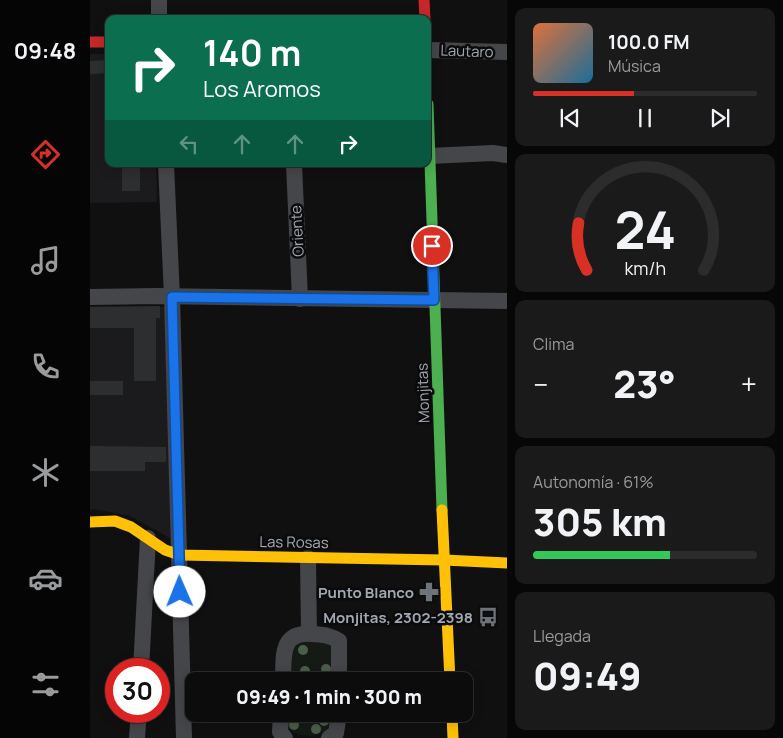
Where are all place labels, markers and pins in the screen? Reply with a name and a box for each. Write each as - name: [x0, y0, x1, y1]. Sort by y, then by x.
- pin: [411, 225, 453, 267]
- pharmacy icon: Punto Blanco: [418, 581, 440, 603]
- place label: Punto Blanco: [318, 582, 414, 603]
- bus stop icon: Monjitas, 2302-2398: [477, 606, 499, 628]
- place label: Monjitas, 2302-2398: [323, 607, 473, 628]

